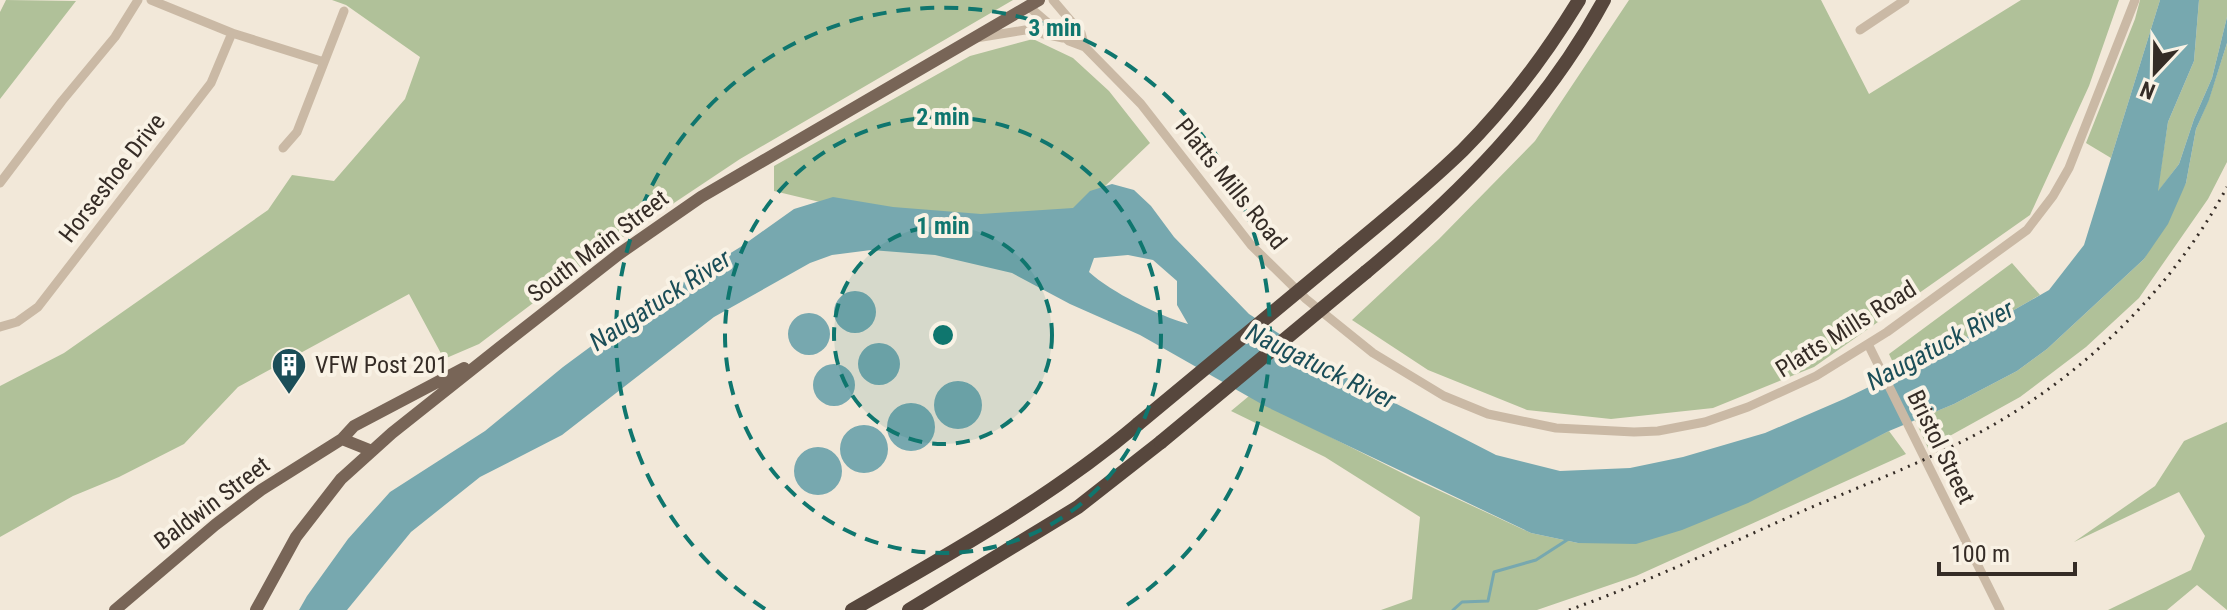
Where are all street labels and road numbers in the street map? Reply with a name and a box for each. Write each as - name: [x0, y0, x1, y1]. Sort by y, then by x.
- street label: Horseshoe Drive: [53, 108, 171, 248]
- street label: Platts Mills Road: [1170, 113, 1292, 255]
- street label: South Main Street: [522, 184, 674, 308]
- street label: Platts Mills Road: [1771, 275, 1921, 383]
- street label: Bristol Street: [1901, 386, 1981, 508]
- street label: Baldwin Street: [149, 451, 275, 555]

